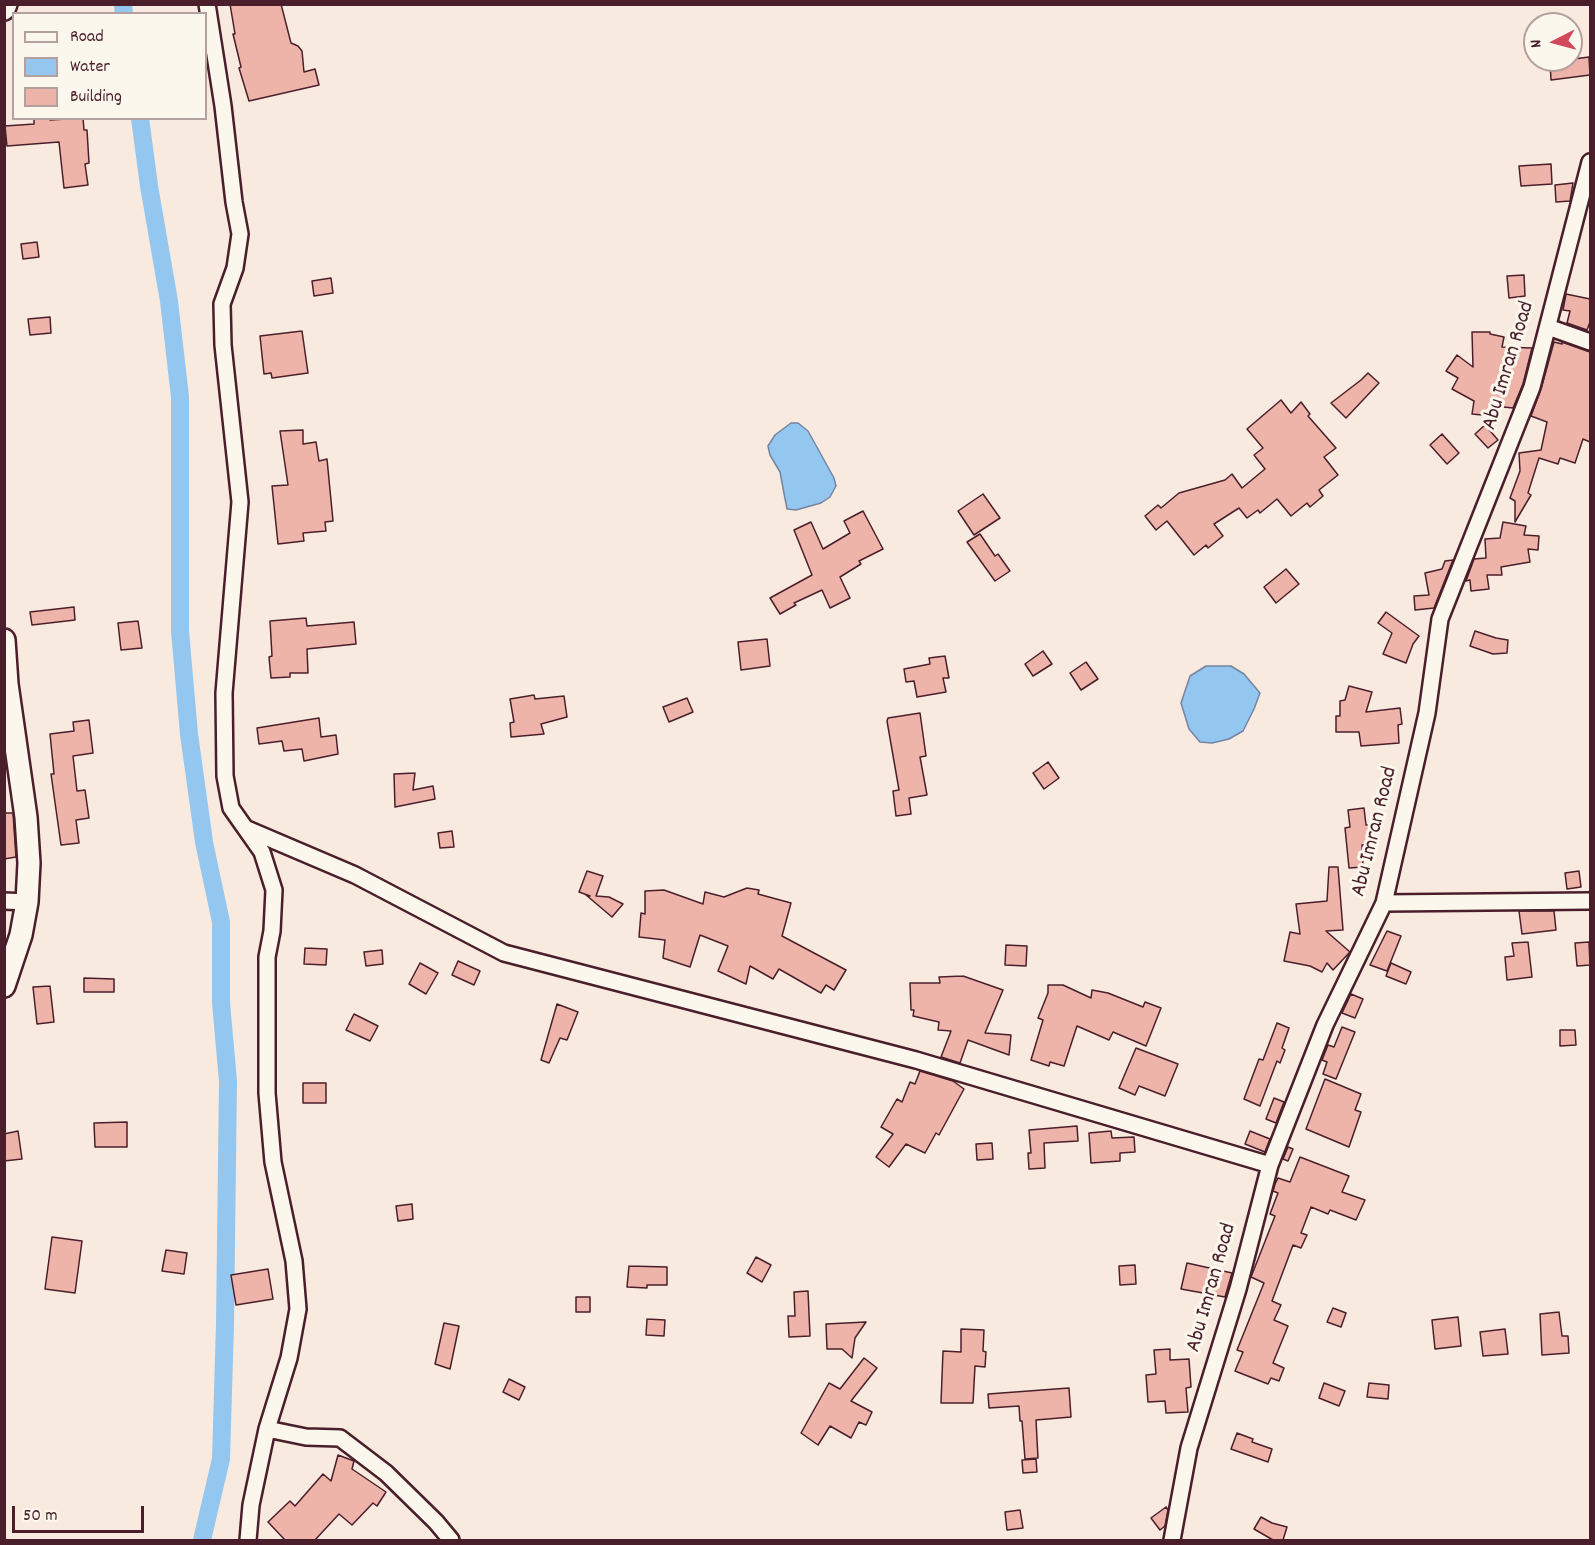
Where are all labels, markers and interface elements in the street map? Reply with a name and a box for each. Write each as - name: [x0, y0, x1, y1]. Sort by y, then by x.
- legend: [12, 12, 207, 120]
- north arrow: [1523, 12, 1583, 72]
- text: Road: [70, 25, 104, 50]
- text: N: [1525, 39, 1548, 49]
- text: Water: [70, 55, 110, 80]
- text: Building: [70, 85, 122, 110]
- street label: Abu Imran Road: [1478, 299, 1542, 433]
- street label: Abu Imran Road: [1347, 764, 1405, 900]
- street label: Abu Imran Road: [1182, 1221, 1244, 1355]
- scale bar: [15, 1494, 147, 1532]
- text: 50 m: [23, 1504, 58, 1529]

